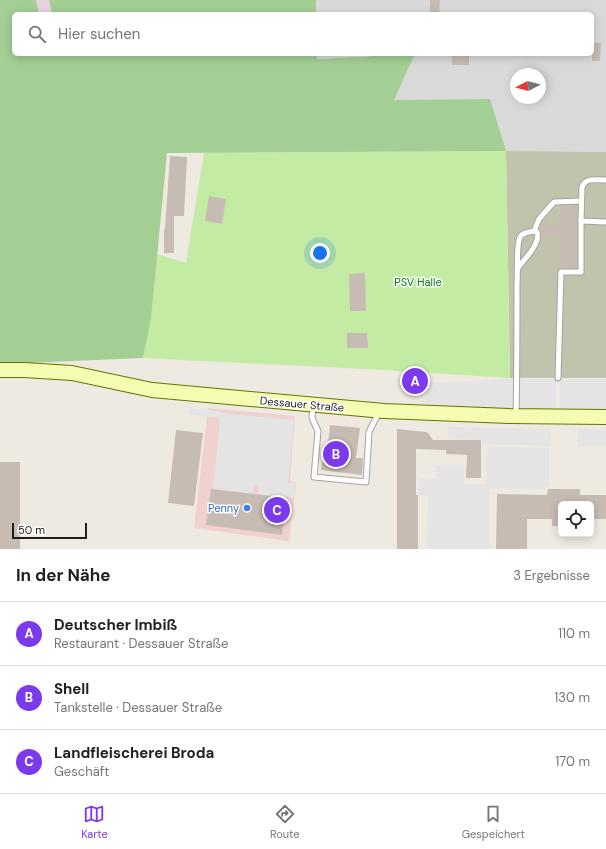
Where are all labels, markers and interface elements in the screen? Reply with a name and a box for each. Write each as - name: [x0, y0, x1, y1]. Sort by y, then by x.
- search box: [12, 12, 594, 56]
- icon: search: [26, 23, 48, 45]
- text: Hier suchen: [58, 24, 140, 44]
- north arrow: [510, 68, 546, 104]
- your location: [310, 243, 330, 263]
- park label: PSV Halle: [394, 275, 442, 289]
- pin: A: [402, 366, 428, 396]
- street label: Dessauer Straße: [259, 393, 345, 415]
- pin: B: [323, 439, 349, 469]
- pin: C: [264, 495, 290, 525]
- place label: Penny: [208, 501, 239, 515]
- map controls: [558, 501, 594, 537]
- button: locate: [558, 501, 594, 537]
- marker: Penny: [242, 503, 252, 513]
- scale bar: [12, 521, 87, 540]
- text: 50 m: [18, 523, 45, 537]
- text: In der Nähe: [16, 564, 111, 586]
- text: 3 Ergebnisse: [513, 567, 590, 584]
- text: Deutscher Imbiß: [54, 615, 177, 635]
- text: A: [24, 625, 34, 642]
- text: 110 m: [558, 625, 590, 642]
- text: Restaurant · Dessauer Straße: [54, 635, 228, 652]
- text: Shell: [54, 679, 89, 699]
- text: B: [25, 689, 33, 706]
- text: 130 m: [554, 689, 590, 706]
- text: Tankstelle · Dessauer Straße: [54, 699, 222, 716]
- text: Landfleischerei Broda: [54, 743, 214, 763]
- text: C: [24, 753, 34, 770]
- text: 170 m: [555, 753, 590, 770]
- text: Geschäft: [54, 763, 109, 780]
- tab: Karte: [81, 803, 108, 841]
- tab: Route: [270, 803, 299, 841]
- tab: Gespeichert: [462, 803, 525, 841]

